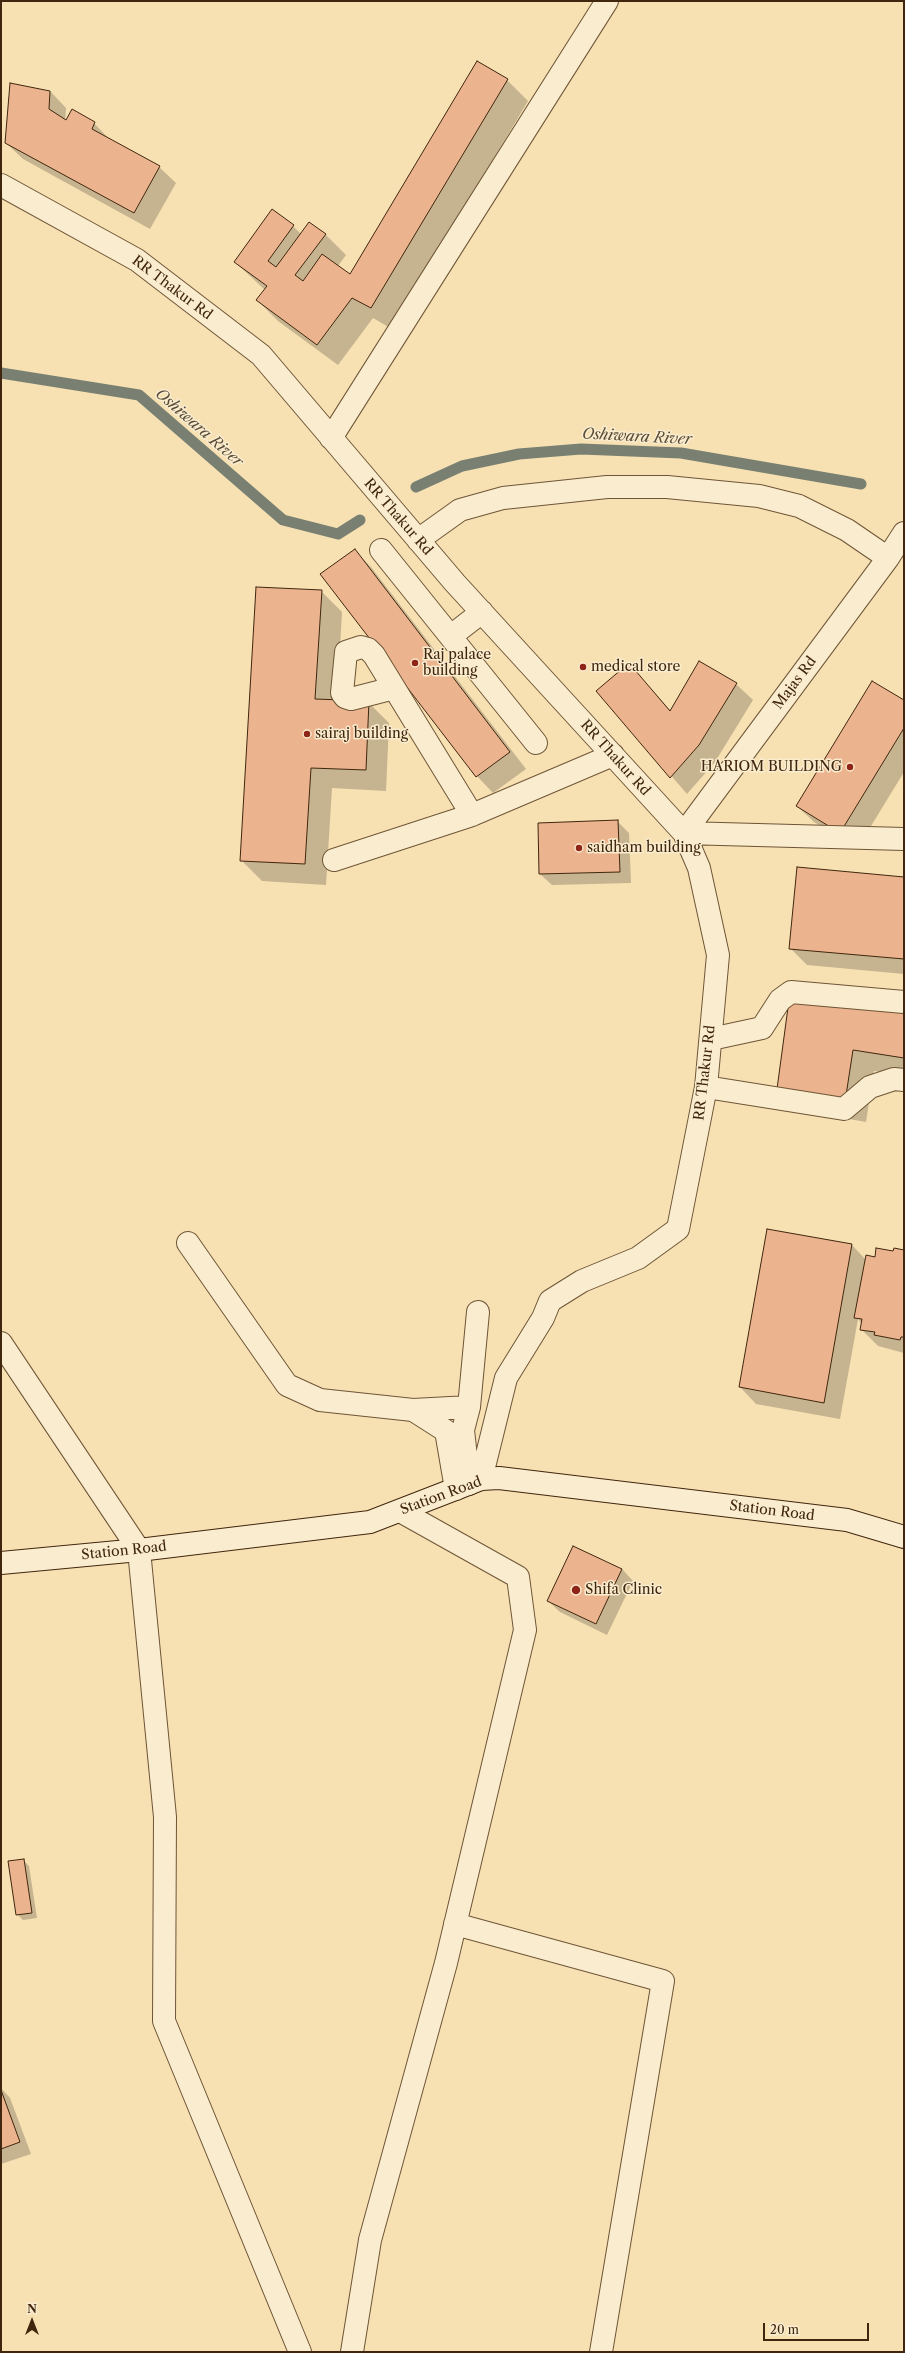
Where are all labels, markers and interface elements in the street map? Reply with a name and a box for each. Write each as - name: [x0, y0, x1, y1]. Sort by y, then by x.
- street label: RR Thakur Rd: [129, 252, 215, 324]
- water label: Oshiwara River: [151, 385, 247, 471]
- water label: Oshiwara River: [581, 425, 693, 449]
- street label: RR Thakur Rd: [360, 475, 436, 559]
- place label: Raj palace building: [423, 647, 491, 680]
- street label: Majas Rd: [770, 653, 820, 713]
- marker: Raj palace building: [410, 658, 420, 668]
- place label: medical store: [591, 659, 680, 675]
- marker: medical store: [578, 662, 588, 672]
- street label: RR Thakur Rd: [577, 717, 653, 799]
- place label: sairaj building: [315, 726, 408, 742]
- marker: sairaj building: [302, 729, 312, 739]
- place label: HARIOM BUILDING: [701, 759, 842, 775]
- marker: HARIOM BUILDING: [845, 762, 855, 772]
- place label: saidham building: [587, 840, 701, 856]
- marker: saidham building: [574, 843, 584, 853]
- street label: RR Thakur Rd: [691, 1024, 719, 1122]
- street label: Station Road: [398, 1473, 484, 1519]
- street label: Station Road: [728, 1497, 816, 1525]
- street label: Station Road: [81, 1538, 167, 1564]
- place label: Shifa Clinic: [585, 1582, 662, 1598]
- marker: Shifa Clinic: [570, 1584, 582, 1596]
- north arrow: [12, 2301, 52, 2341]
- text: N: [27, 2302, 37, 2316]
- scale bar: [765, 2315, 871, 2341]
- text: 20 m: [770, 2322, 799, 2337]

